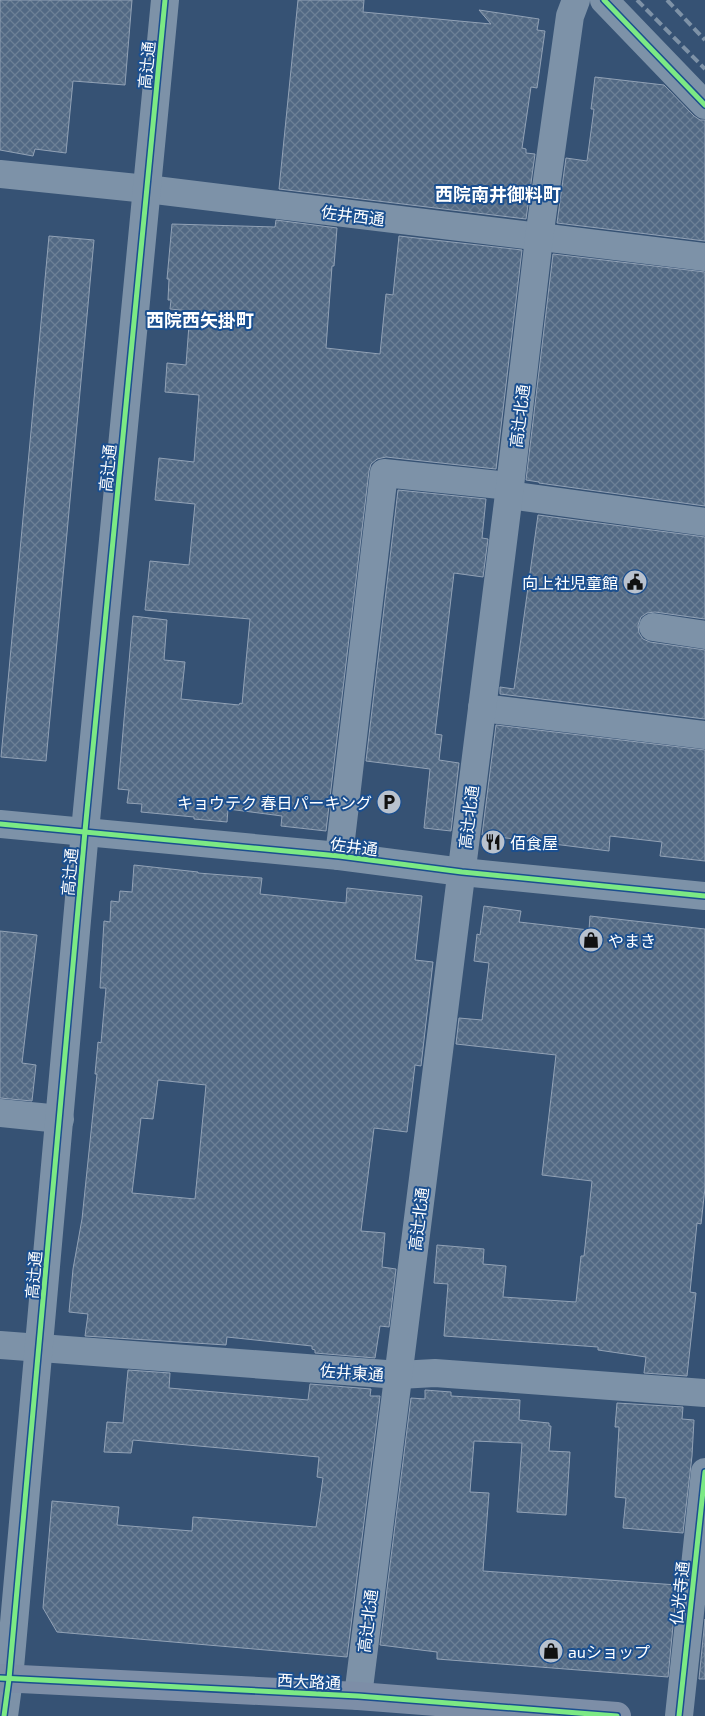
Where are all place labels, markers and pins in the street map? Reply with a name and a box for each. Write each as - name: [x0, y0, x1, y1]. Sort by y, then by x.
- public building icon: 向上社児童館: [622, 569, 648, 595]
- place label: 向上社児童館: [522, 573, 618, 592]
- parking icon: キョウテク 春日パーキング: [376, 789, 402, 815]
- place label: キョウテク 春日パーキング: [177, 793, 372, 812]
- restaurant icon: 佰食屋: [480, 829, 506, 855]
- place label: 佰食屋: [510, 833, 558, 852]
- shop icon: やまき: [578, 927, 604, 953]
- place label: やまき: [608, 931, 656, 950]
- shop icon: auショップ: [538, 1638, 564, 1664]
- place label: auショップ: [568, 1642, 650, 1661]

